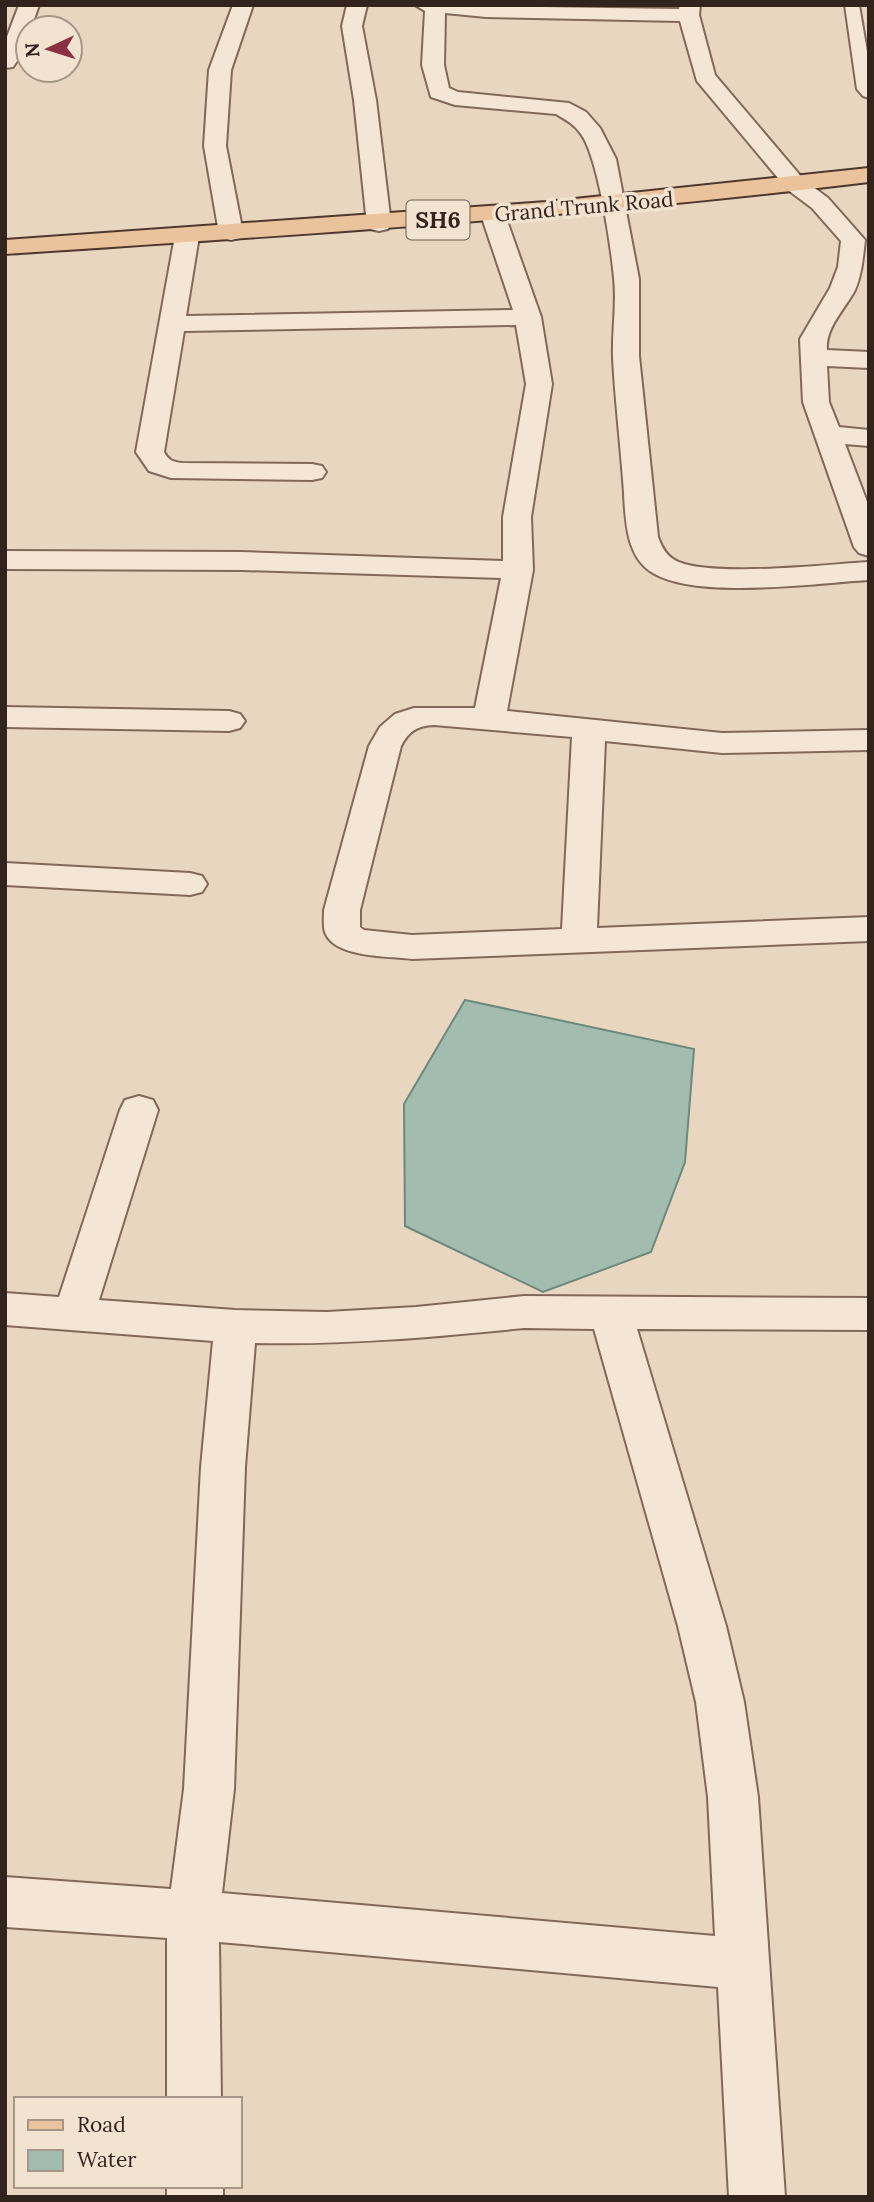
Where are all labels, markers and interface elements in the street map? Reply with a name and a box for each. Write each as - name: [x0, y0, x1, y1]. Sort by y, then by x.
- north arrow: [14, 14, 84, 84]
- text: N: [20, 42, 45, 58]
- street label: Grand Trunk Road: [493, 185, 675, 228]
- road number: SH6: [406, 200, 470, 240]
- legend: [14, 2097, 242, 2188]
- text: Road: [77, 2111, 126, 2138]
- text: Water: [77, 2146, 136, 2173]

